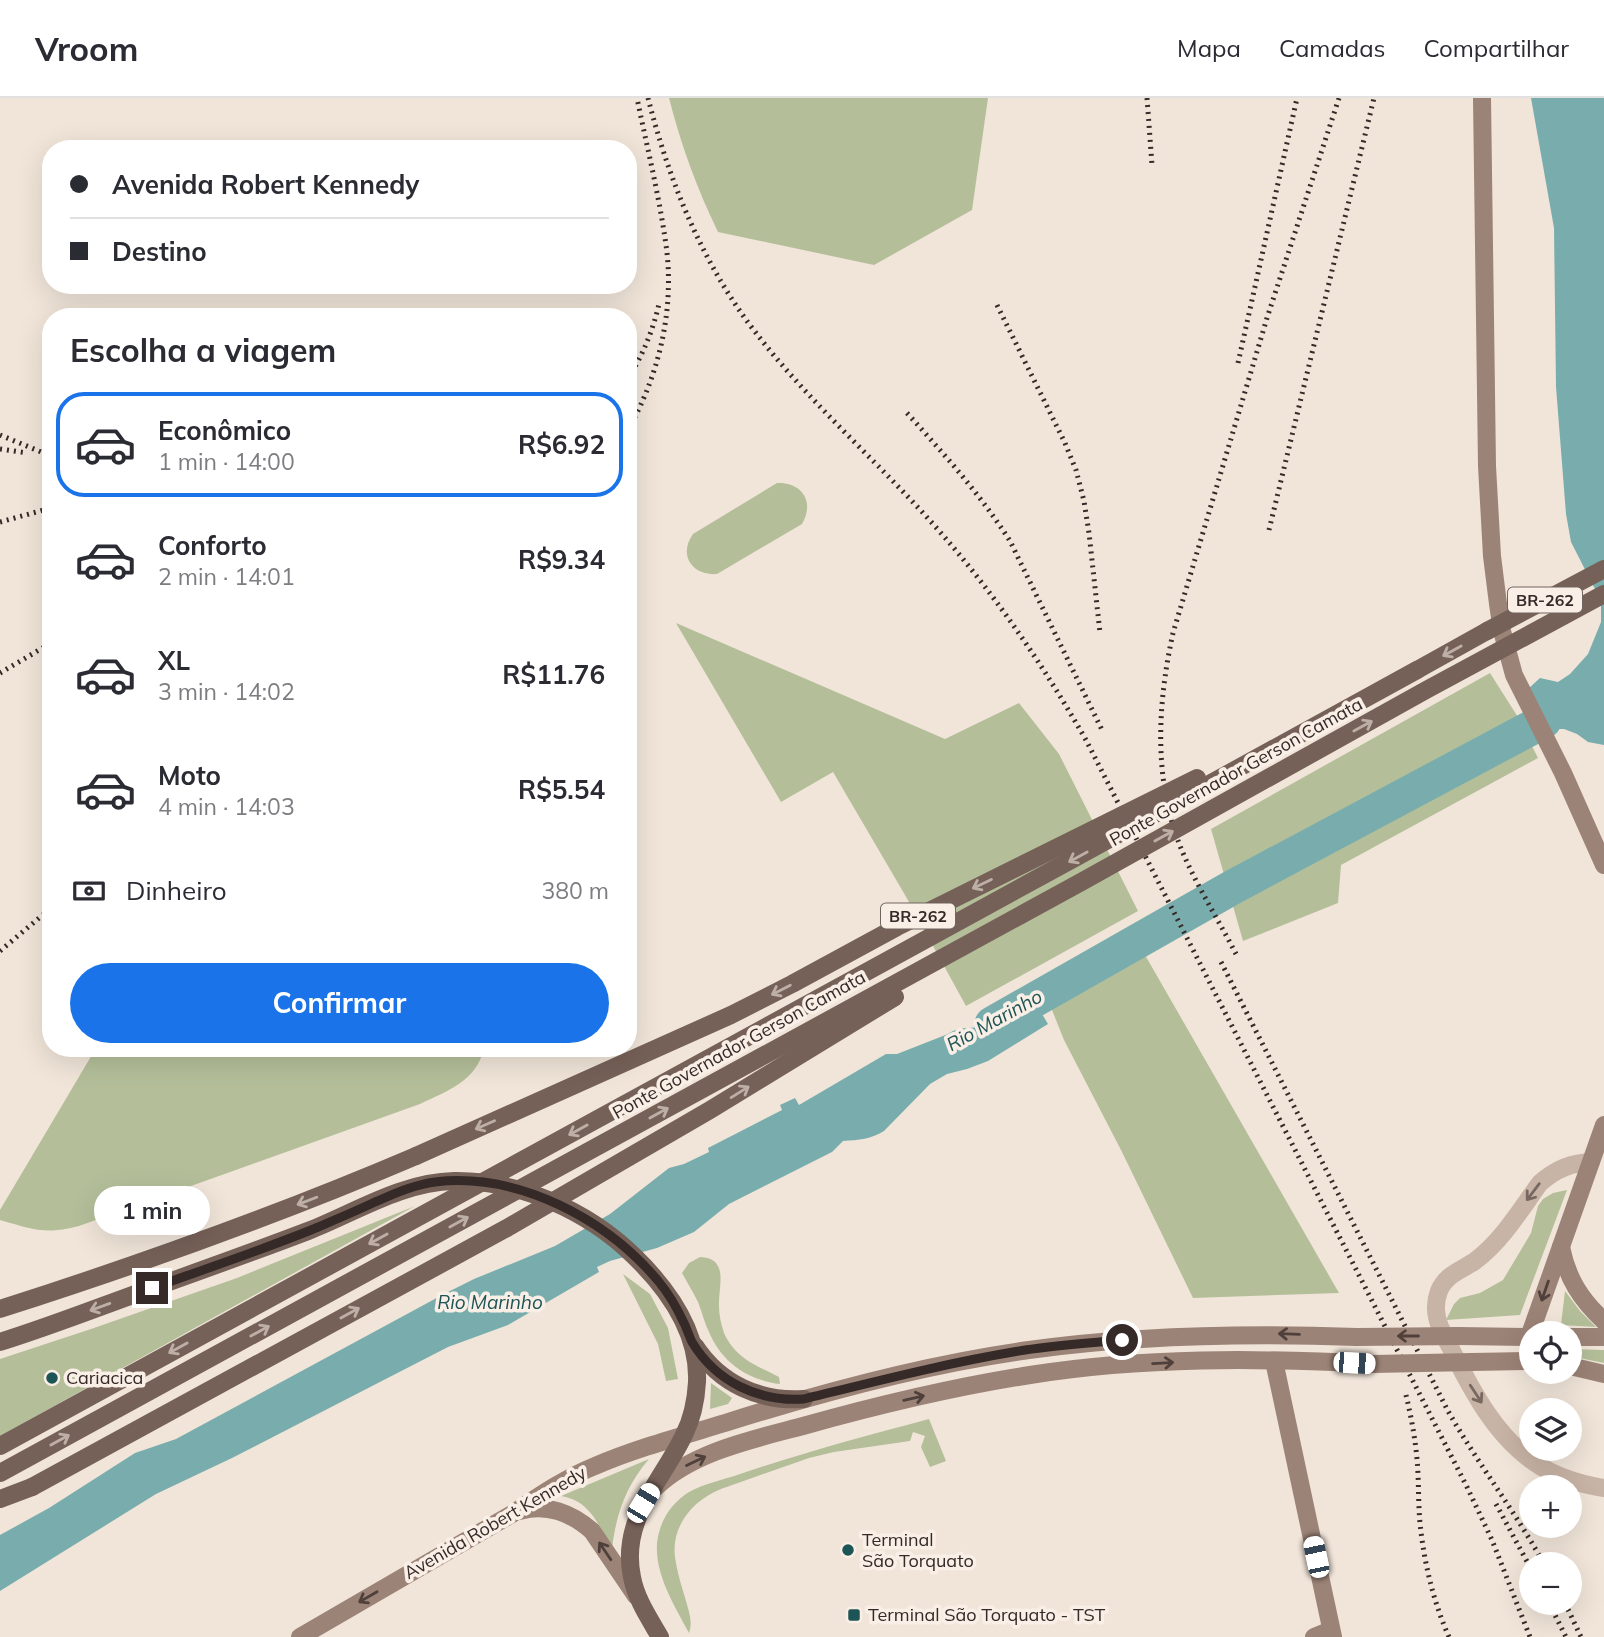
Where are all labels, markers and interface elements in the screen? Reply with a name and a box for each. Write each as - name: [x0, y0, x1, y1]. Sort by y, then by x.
- text: Vroom: [35, 28, 138, 69]
- text: Mapa: [1177, 33, 1241, 63]
- text: Camadas: [1279, 33, 1386, 63]
- text: Compartilhar: [1424, 33, 1569, 63]
- text: Avenida Robert Kennedy: [112, 168, 419, 201]
- text: Destino: [112, 235, 207, 268]
- text: Escolha a viagem: [70, 330, 336, 370]
- icon: car: [74, 413, 137, 476]
- text: Econômico: [158, 414, 291, 447]
- text: R$6.92: [518, 428, 605, 461]
- text: 1 min · 14:00: [158, 447, 295, 476]
- icon: car: [74, 528, 137, 591]
- text: Conforto: [158, 529, 267, 562]
- text: R$9.34: [518, 543, 605, 576]
- text: 2 min · 14:01: [158, 562, 295, 591]
- road number: BR-262: [1508, 587, 1582, 612]
- icon: car: [74, 643, 137, 706]
- text: XL: [158, 644, 190, 677]
- one-way arrow: [1442, 644, 1463, 658]
- text: R$11.76: [502, 658, 605, 691]
- text: 3 min · 14:02: [158, 677, 295, 706]
- street label: Ponte Governador Gerson Camata: [1105, 692, 1366, 851]
- one-way arrow: [1352, 719, 1372, 733]
- icon: car: [74, 758, 137, 821]
- text: Moto: [158, 759, 221, 792]
- text: R$5.54: [518, 773, 605, 806]
- text: 4 min · 14:03: [158, 792, 295, 821]
- one-way arrow: [1153, 829, 1173, 843]
- one-way arrow: [1069, 850, 1089, 864]
- icon: cash: [70, 872, 108, 910]
- text: Dinheiro: [126, 874, 227, 907]
- text: 380 m: [541, 876, 609, 905]
- one-way arrow: [972, 878, 993, 892]
- road number: BR-262: [881, 904, 955, 929]
- button: Confirmar: [70, 963, 609, 1043]
- street label: Ponte Governador Gerson Camata: [608, 965, 869, 1124]
- one-way arrow: [771, 983, 792, 997]
- water label: Rio Marinho: [942, 984, 1046, 1056]
- one-way arrow: [729, 1085, 749, 1099]
- one-way arrow: [648, 1106, 669, 1119]
- one-way arrow: [475, 1119, 496, 1132]
- one-way arrow: [568, 1123, 588, 1137]
- one-way arrow: [1526, 1182, 1541, 1201]
- callout: 1 min: [94, 1186, 210, 1236]
- one-way arrow: [297, 1195, 319, 1208]
- text: 1 min: [122, 1196, 182, 1225]
- one-way arrow: [449, 1215, 469, 1229]
- one-way arrow: [368, 1233, 389, 1246]
- route end: [136, 1272, 168, 1304]
- one-way arrow: [1538, 1280, 1550, 1302]
- water label: Rio Marinho: [437, 1290, 543, 1314]
- one-way arrow: [90, 1302, 112, 1314]
- one-way arrow: [339, 1306, 360, 1319]
- map controls: [1519, 1321, 1582, 1615]
- button: locate: [1519, 1321, 1582, 1384]
- one-way arrow: [249, 1324, 269, 1338]
- route start: [1106, 1324, 1138, 1356]
- one-way arrow: [1278, 1328, 1301, 1341]
- one-way arrow: [1397, 1329, 1420, 1343]
- one-way arrow: [168, 1342, 189, 1355]
- car: [1333, 1351, 1376, 1375]
- one-way arrow: [1151, 1356, 1174, 1369]
- place label: Cariacica: [66, 1366, 143, 1389]
- marker: Cariacica: [44, 1370, 60, 1386]
- one-way arrow: [1469, 1384, 1483, 1404]
- one-way arrow: [902, 1391, 925, 1404]
- button: layers: [1519, 1398, 1582, 1461]
- one-way arrow: [49, 1433, 70, 1446]
- one-way arrow: [684, 1454, 706, 1467]
- street label: Avenida Robert Kennedy: [400, 1461, 590, 1584]
- button: +: [1519, 1475, 1582, 1538]
- car: [624, 1480, 663, 1526]
- place label: Terminal São Torquato: [862, 1528, 974, 1572]
- car: [1302, 1534, 1331, 1580]
- one-way arrow: [598, 1542, 613, 1561]
- marker: Terminal São Torquato: [840, 1542, 856, 1558]
- button: −: [1519, 1552, 1582, 1615]
- one-way arrow: [359, 1590, 379, 1604]
- place label: Terminal São Torquato - TST: [868, 1603, 1105, 1626]
- marker: Terminal São Torquato - TST: [846, 1607, 862, 1623]

